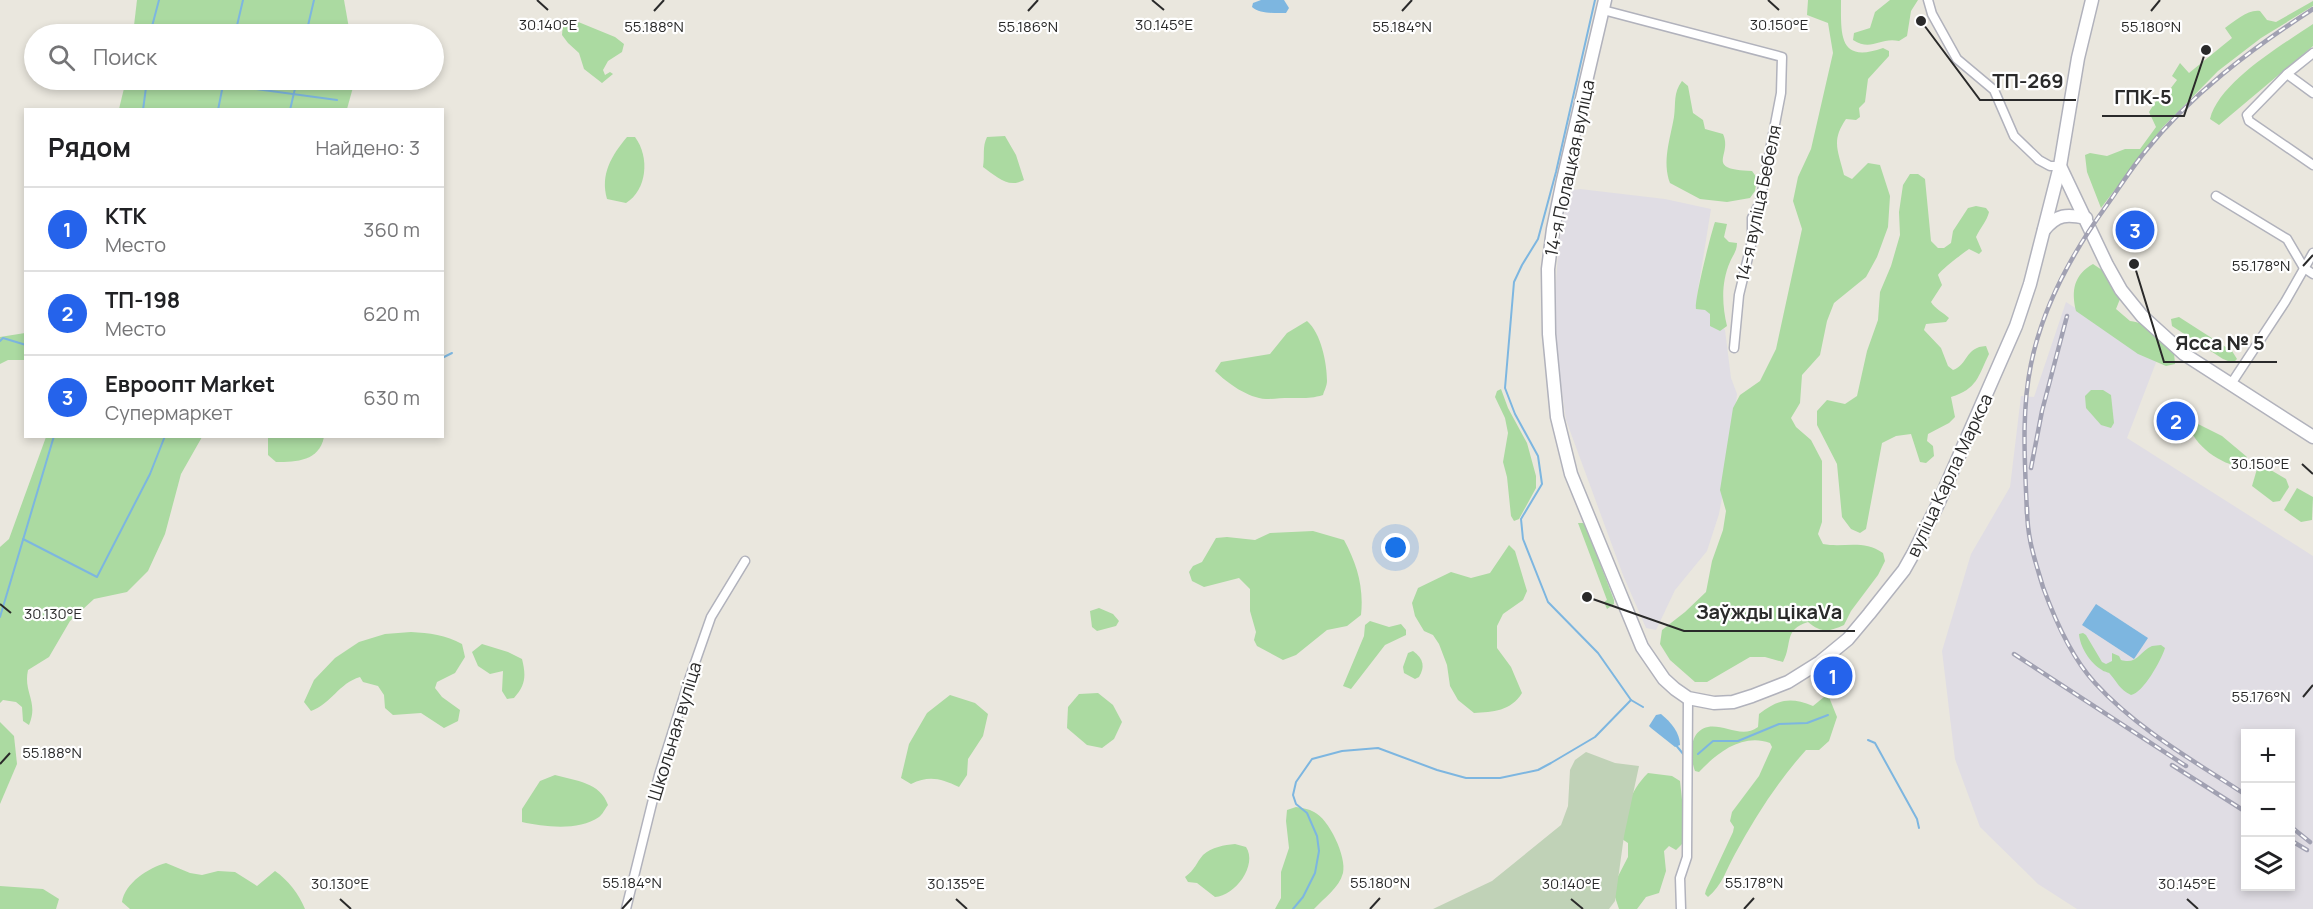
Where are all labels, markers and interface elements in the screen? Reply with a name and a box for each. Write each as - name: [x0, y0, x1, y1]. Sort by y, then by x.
- text: 30.140°E: [519, 14, 577, 35]
- text: 30.145°E: [1135, 14, 1193, 35]
- text: 30.150°E: [1750, 14, 1808, 35]
- text: 55.188°N: [624, 16, 684, 37]
- text: 55.186°N: [998, 16, 1058, 37]
- text: 55.184°N: [1372, 16, 1432, 37]
- text: 55.180°N: [2121, 16, 2181, 37]
- search box: [24, 24, 444, 90]
- icon: search: [45, 41, 78, 74]
- text: Поиск: [93, 42, 157, 72]
- callout: ТП-269: [1980, 62, 2076, 100]
- text: ТП-269: [1992, 67, 2064, 94]
- street label: 14-я Полацкая вуліца: [1539, 77, 1599, 259]
- callout: ГПК-5: [2102, 78, 2184, 116]
- text: ГПК-5: [2114, 83, 2172, 110]
- street label: 14-я вуліца Бебеля: [1730, 122, 1786, 284]
- text: Рядом: [48, 129, 131, 165]
- text: Найдено: 3: [315, 134, 420, 161]
- text: КТК: [105, 201, 147, 231]
- pin: 3: [2116, 208, 2154, 252]
- text: 1: [63, 216, 72, 243]
- text: 360 m: [363, 216, 420, 243]
- text: Место: [105, 231, 166, 258]
- text: 55.178°N: [2232, 255, 2290, 276]
- text: ТП-198: [105, 285, 180, 315]
- text: 2: [62, 300, 73, 327]
- text: 620 m: [363, 300, 420, 327]
- text: Место: [105, 315, 166, 342]
- callout: Ясса № 5: [2164, 324, 2277, 362]
- text: Ясса № 5: [2175, 329, 2265, 356]
- text: Евроопт Market: [105, 369, 275, 399]
- text: 3: [62, 384, 73, 411]
- text: 630 m: [363, 384, 420, 411]
- street label: вуліца Карла Маркса: [1901, 389, 1997, 561]
- pin: 2: [2156, 398, 2196, 444]
- text: Супермаркет: [105, 399, 233, 426]
- text: 30.150°E: [2231, 453, 2289, 474]
- your location: [1381, 533, 1410, 562]
- callout: Заўжды цікаVа: [1684, 593, 1855, 631]
- text: Заўжды цікаVа: [1696, 598, 1842, 625]
- text: 30.130°E: [24, 603, 82, 624]
- pin: 1: [1814, 654, 1852, 698]
- street label: Школьная вуліца: [641, 659, 707, 803]
- text: 55.176°N: [2231, 686, 2291, 707]
- map controls: [2241, 729, 2295, 891]
- button: +: [2241, 729, 2295, 783]
- text: 55.188°N: [22, 742, 82, 763]
- button: −: [2241, 783, 2295, 837]
- button: layers: [2241, 837, 2295, 891]
- text: 55.184°N: [602, 872, 662, 893]
- text: 55.180°N: [1350, 872, 1410, 893]
- text: 55.178°N: [1725, 872, 1783, 893]
- text: 30.130°E: [311, 873, 369, 894]
- text: 30.135°E: [927, 873, 985, 894]
- text: 30.140°E: [1542, 873, 1600, 894]
- text: 30.145°E: [2158, 873, 2216, 894]

